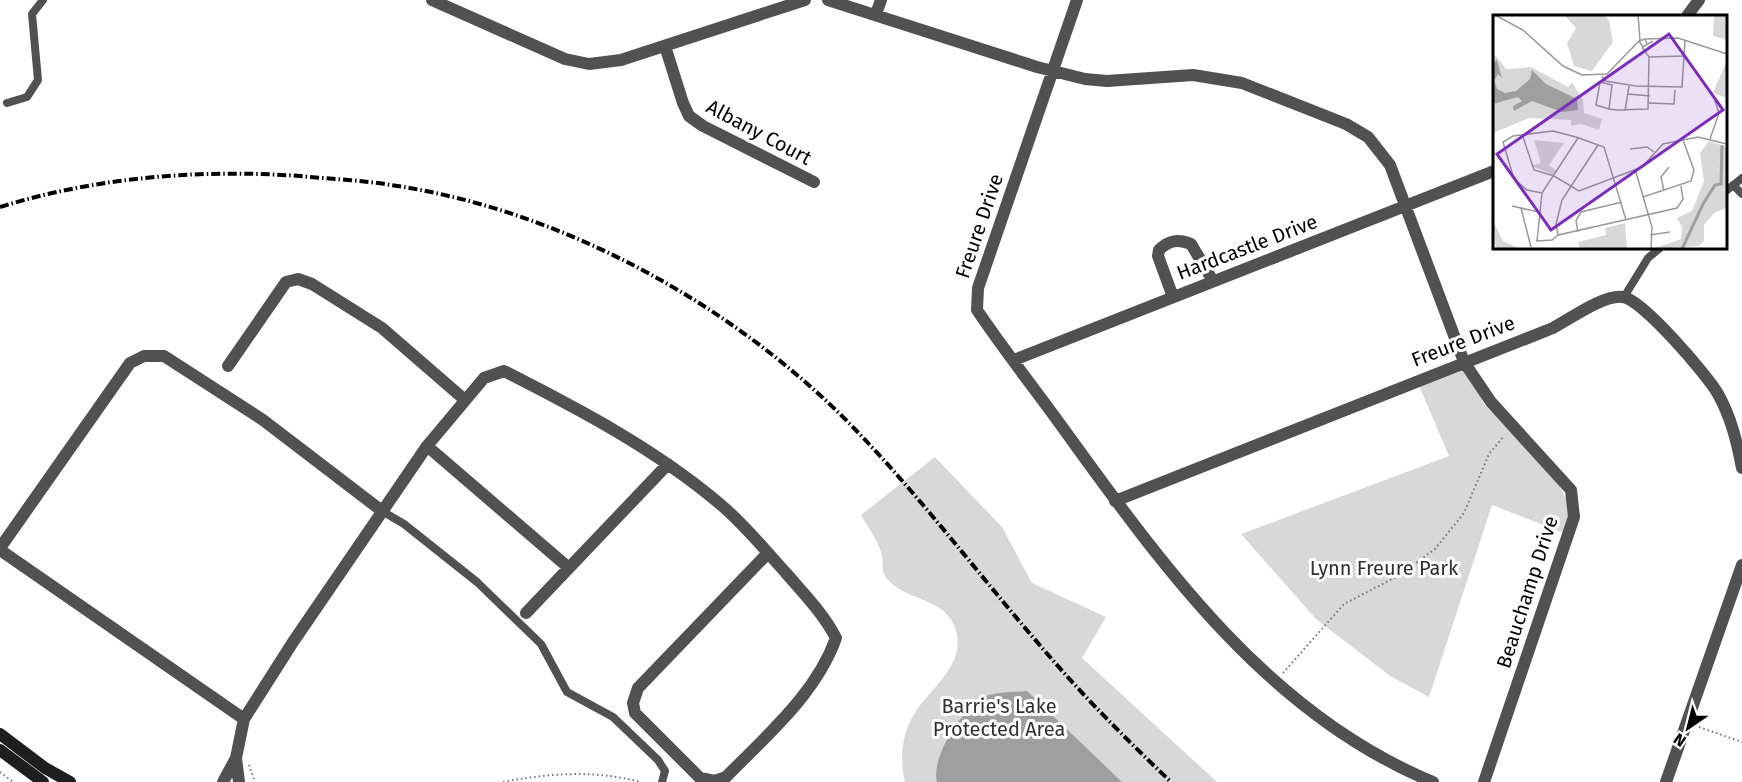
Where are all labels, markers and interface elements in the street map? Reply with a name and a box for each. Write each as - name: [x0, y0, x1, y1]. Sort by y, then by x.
- inset map: [1493, 15, 1727, 249]
- street label: Albany Court: [702, 94, 816, 170]
- street label: Freure Drive: [950, 171, 1008, 281]
- street label: Hardcastle Drive: [1173, 209, 1321, 285]
- street label: Freure Drive: [1408, 310, 1518, 372]
- street label: Beauchamp Drive: [1491, 513, 1563, 671]
- park label: Lynn Freure Park: [1310, 556, 1459, 580]
- park label: Barrie's Lake Protected Area: [933, 694, 1065, 741]
- north arrow: [1658, 698, 1718, 758]
- text: N: [1670, 729, 1689, 751]

